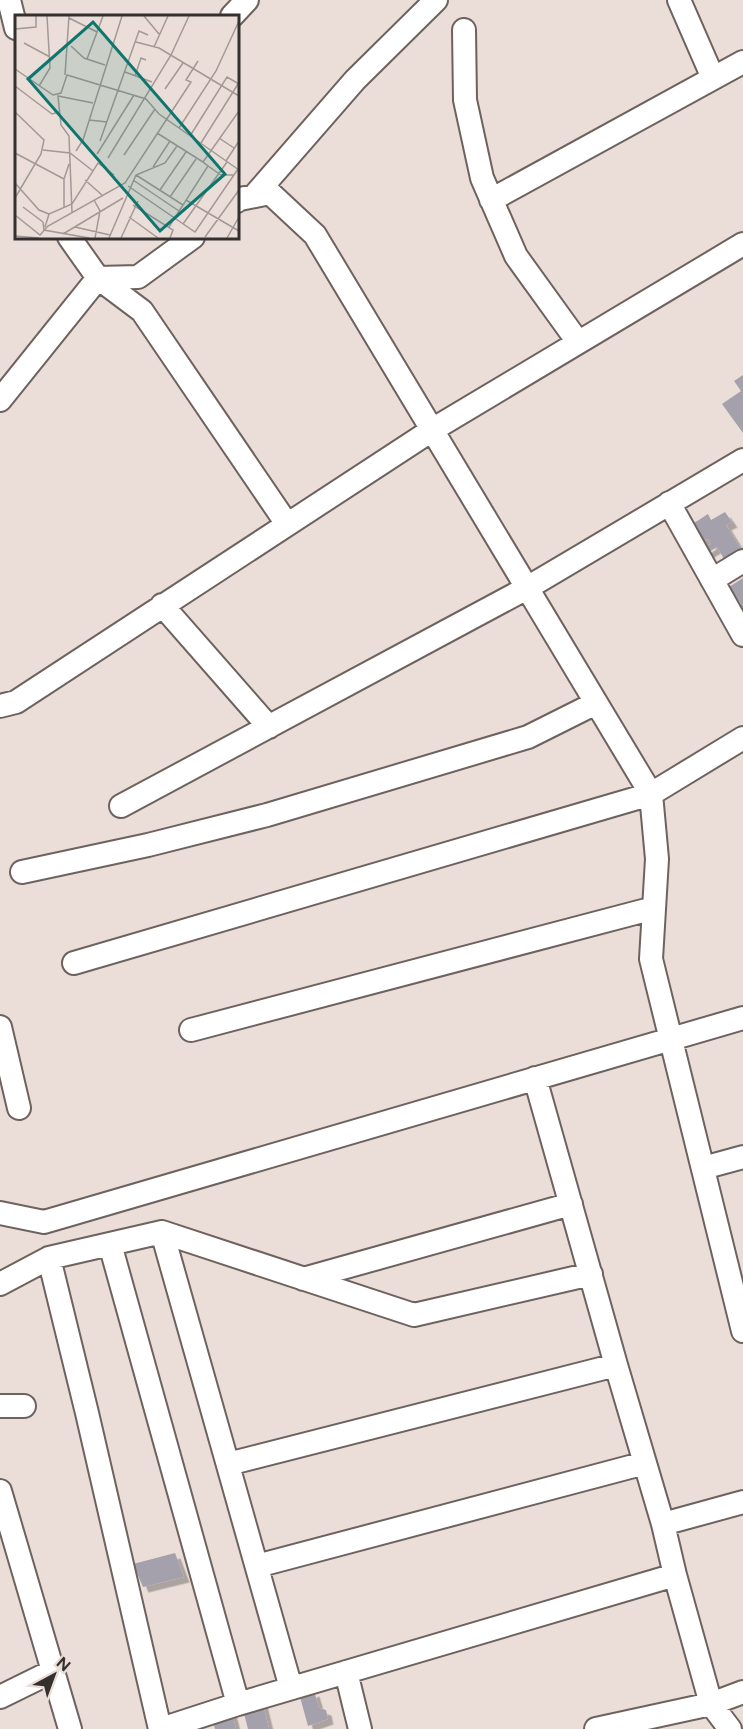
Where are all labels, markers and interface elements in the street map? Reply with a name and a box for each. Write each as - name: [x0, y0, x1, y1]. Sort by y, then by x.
- inset map: [15, 15, 238, 238]
- north arrow: [24, 1645, 84, 1705]
- text: N: [53, 1653, 74, 1675]

